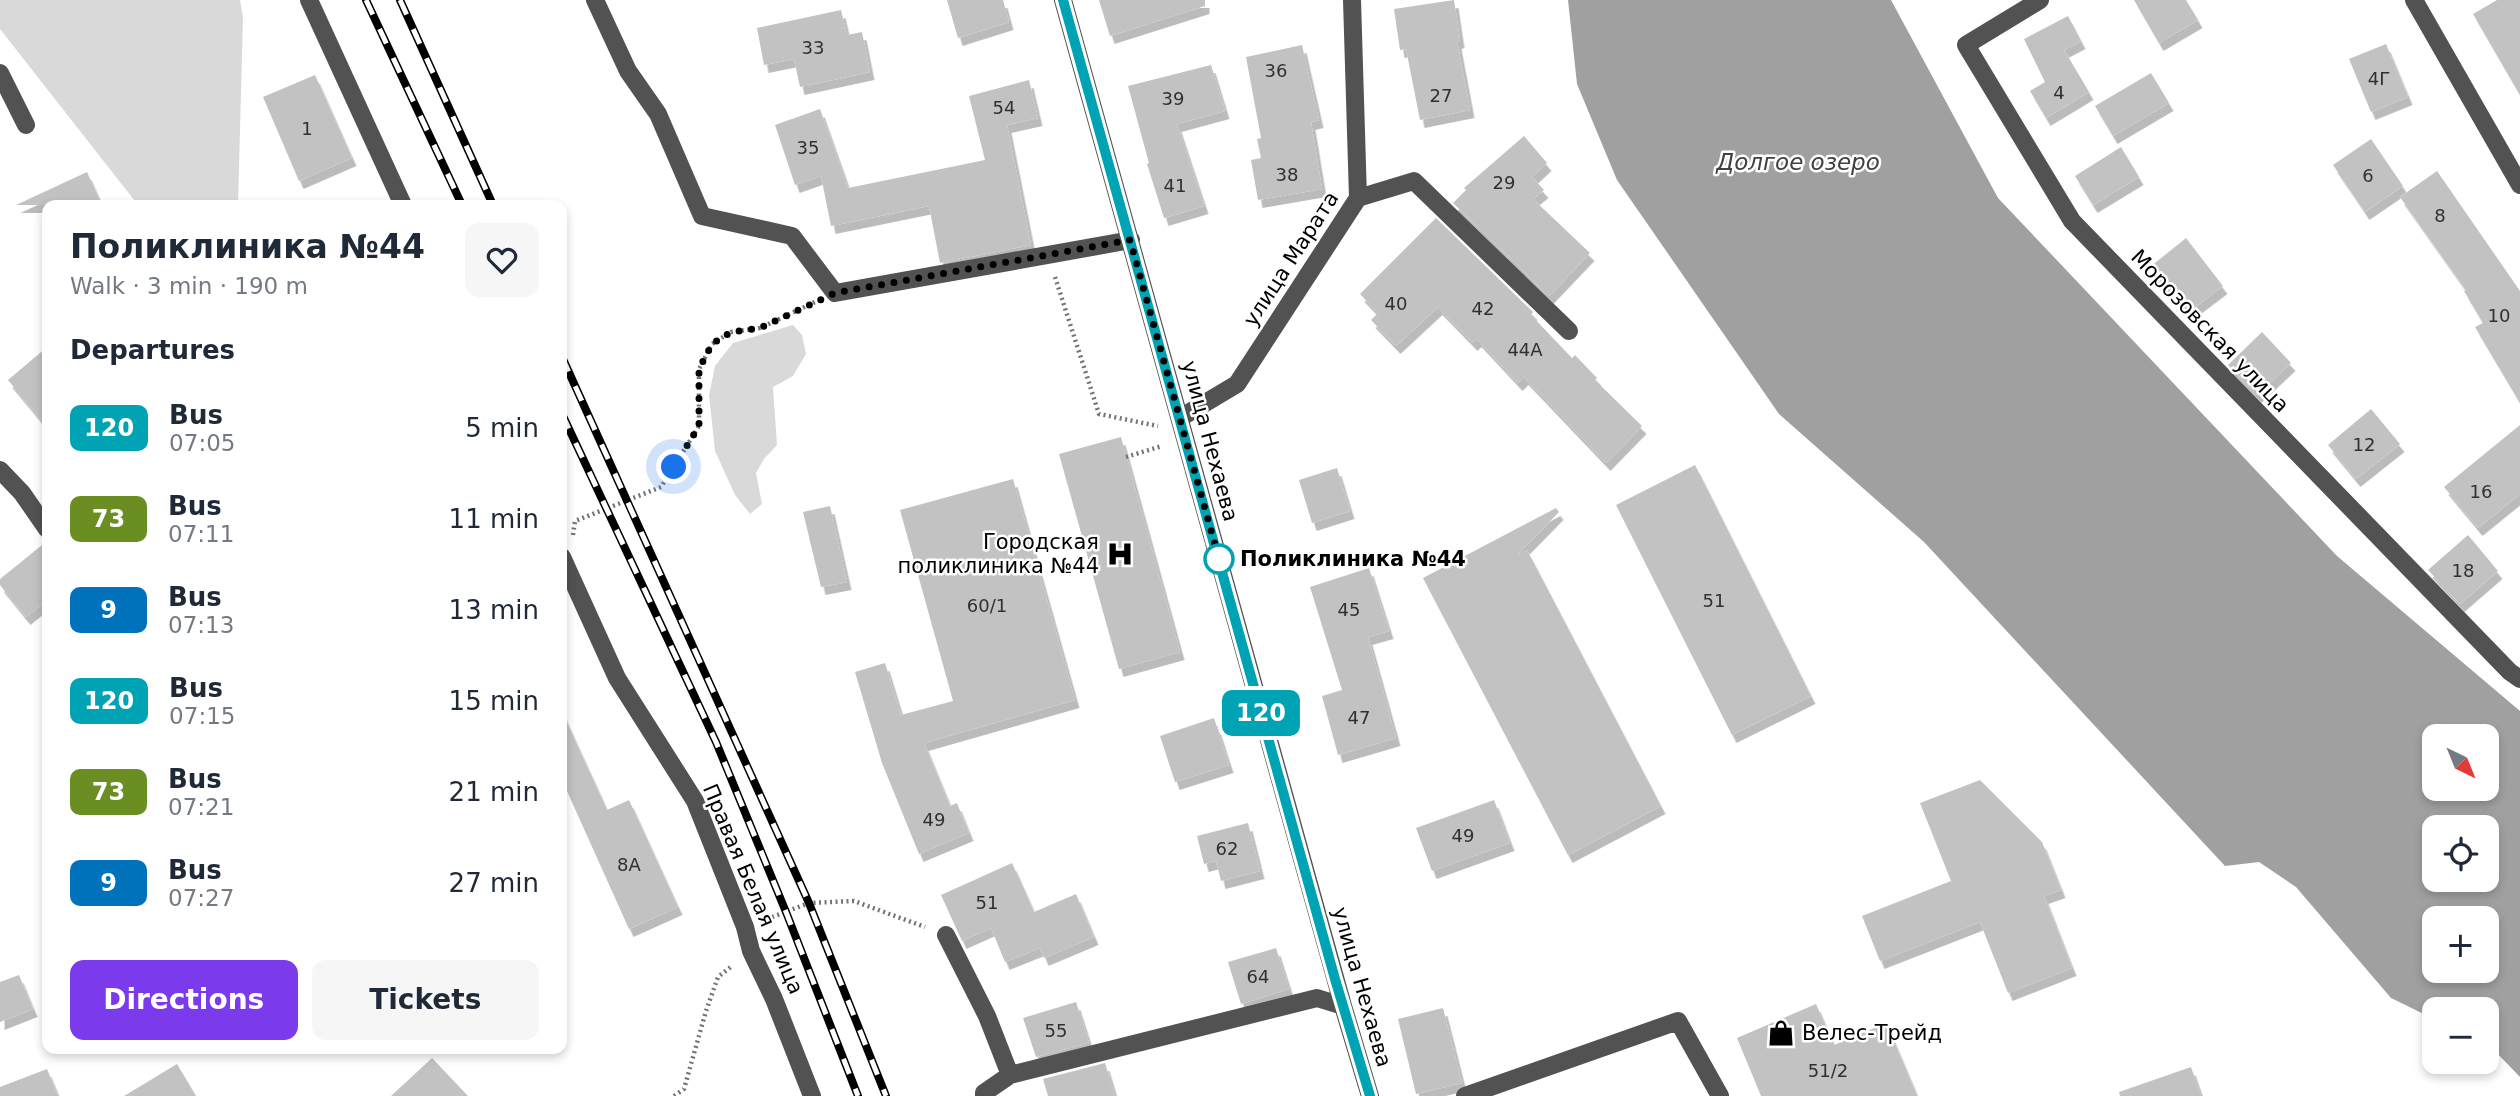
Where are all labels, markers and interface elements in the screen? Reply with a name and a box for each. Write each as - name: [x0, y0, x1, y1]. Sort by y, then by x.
- house number: 33: [802, 37, 824, 58]
- house number: 36: [1265, 60, 1287, 81]
- house number: 4Г: [2368, 68, 2390, 89]
- house number: 4: [2053, 82, 2065, 103]
- house number: 27: [1430, 85, 1452, 106]
- house number: 39: [1162, 88, 1184, 109]
- house number: 54: [993, 97, 1015, 118]
- house number: 1: [301, 118, 313, 139]
- house number: 35: [797, 137, 819, 158]
- water label: Долгое озеро: [1715, 149, 1880, 175]
- house number: 38: [1276, 164, 1298, 185]
- house number: 6: [2362, 165, 2374, 186]
- house number: 29: [1493, 172, 1515, 193]
- house number: 41: [1164, 175, 1186, 196]
- street label: улица Марата: [1239, 187, 1343, 331]
- house number: 8: [2434, 205, 2446, 226]
- button: heart: [465, 223, 539, 297]
- text: Поликлиника №44: [70, 227, 425, 266]
- street label: Морозовская улица: [2126, 245, 2294, 417]
- text: Walk · 3 min · 190 m: [70, 273, 308, 299]
- house number: 40: [1385, 293, 1407, 314]
- house number: 42: [1472, 298, 1494, 319]
- house number: 10: [2488, 305, 2510, 326]
- text: Departures: [70, 335, 235, 365]
- house number: 44А: [1507, 339, 1543, 360]
- street label: улица Нехаева: [1177, 358, 1243, 524]
- text: Bus: [169, 400, 223, 430]
- text: 5 min: [465, 413, 539, 443]
- text: 120: [84, 414, 134, 442]
- text: 07:05: [169, 430, 235, 456]
- house number: 12: [2353, 434, 2375, 455]
- your location: [656, 449, 691, 484]
- house number: 16: [2470, 481, 2492, 502]
- text: Bus: [168, 491, 222, 521]
- text: 11 min: [449, 504, 539, 534]
- text: 73: [92, 505, 125, 533]
- text: 07:11: [168, 521, 234, 547]
- place label: Городская поликлиника №44: [897, 530, 1099, 578]
- hospital icon: Городская поликлиника №44: [1105, 539, 1135, 569]
- marker: Поликлиника №44: [1204, 544, 1234, 574]
- place label: Поликлиника №44: [1240, 547, 1466, 571]
- house number: 18: [2452, 560, 2474, 581]
- text: Bus: [168, 582, 222, 612]
- house number: 51: [1703, 590, 1725, 611]
- text: 13 min: [449, 595, 539, 625]
- house number: 60/1: [967, 595, 1007, 616]
- text: 9: [100, 596, 117, 624]
- house number: 45: [1338, 599, 1360, 620]
- text: 07:13: [168, 612, 234, 638]
- text: Bus: [169, 673, 223, 703]
- text: 15 min: [449, 686, 539, 716]
- text: 120: [84, 687, 134, 715]
- line badge: 120: [1221, 690, 1301, 736]
- text: 120: [1236, 699, 1286, 727]
- text: 07:15: [169, 703, 235, 729]
- house number: 47: [1348, 707, 1370, 728]
- north arrow: [2422, 724, 2499, 802]
- map controls: [2422, 724, 2499, 1074]
- text: Bus: [168, 764, 222, 794]
- text: 21 min: [449, 777, 539, 807]
- text: 73: [92, 778, 125, 806]
- street label: Правая Белая улица: [698, 780, 808, 998]
- text: 07:21: [168, 794, 234, 820]
- house number: 49: [923, 809, 945, 830]
- button: locate: [2422, 815, 2499, 892]
- house number: 49: [1452, 825, 1474, 846]
- house number: 62: [1216, 838, 1238, 859]
- house number: 8А: [617, 854, 642, 875]
- text: Bus: [168, 855, 222, 885]
- text: 27 min: [449, 868, 539, 898]
- text: 9: [100, 869, 117, 897]
- text: 07:27: [168, 885, 234, 911]
- house number: 51: [976, 892, 998, 913]
- street label: улица Нехаева: [1328, 904, 1396, 1070]
- button: +: [2422, 906, 2499, 983]
- button: Directions: [70, 960, 298, 1040]
- button: Tickets: [312, 960, 539, 1040]
- house number: 64: [1247, 966, 1269, 987]
- button: −: [2422, 997, 2499, 1074]
- shop icon: Велес-Трейд: [1766, 1018, 1796, 1048]
- house number: 55: [1045, 1020, 1067, 1041]
- place label: Велес-Трейд: [1802, 1021, 1942, 1045]
- house number: 51/2: [1808, 1060, 1848, 1081]

